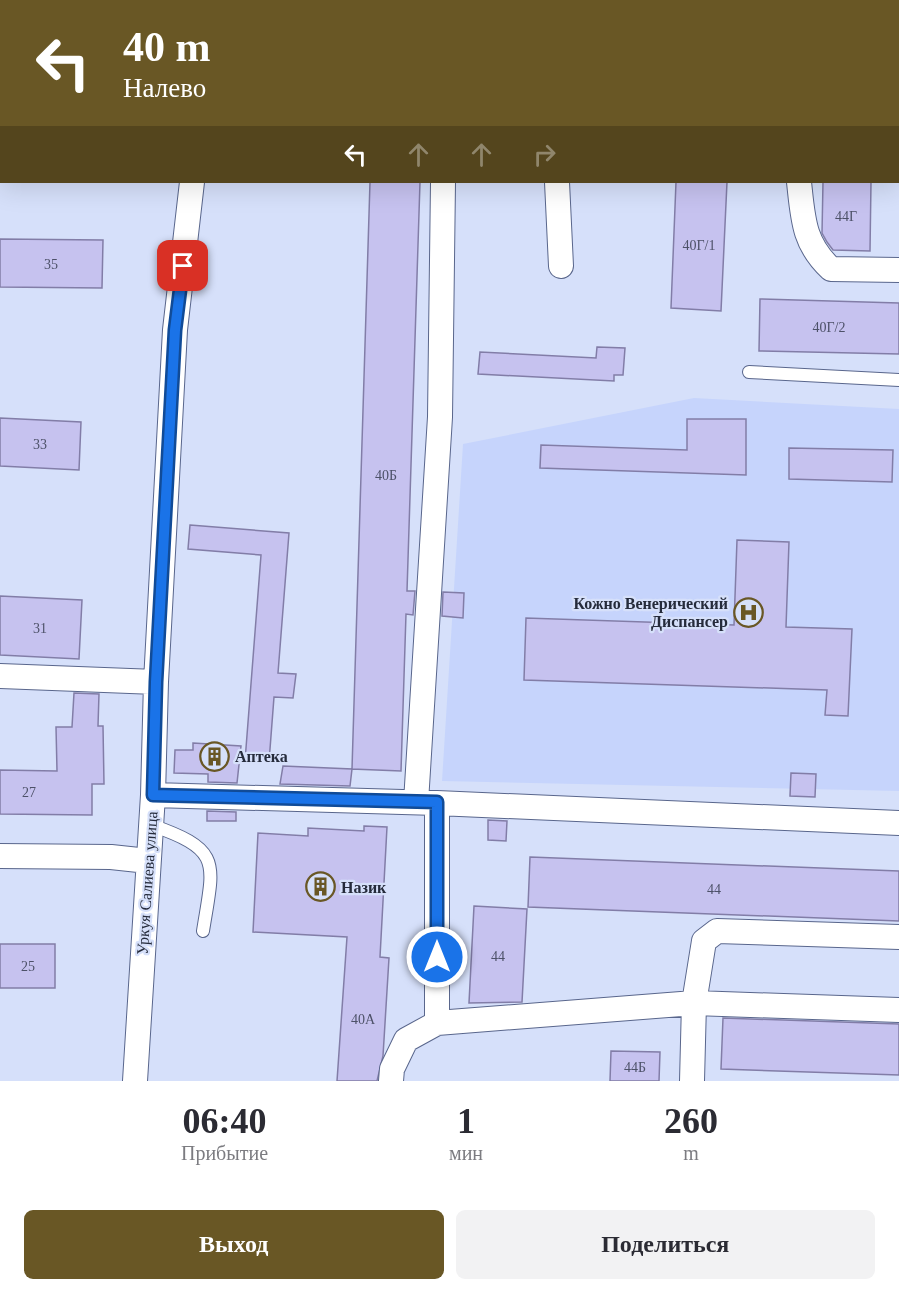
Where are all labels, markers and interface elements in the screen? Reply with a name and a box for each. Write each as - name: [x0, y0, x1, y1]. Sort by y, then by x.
- icon: left: [24, 24, 102, 102]
- text: 40 m: [123, 24, 211, 70]
- text: Налево: [123, 73, 206, 103]
- icon: left: [339, 138, 372, 171]
- icon: ahead: [402, 138, 435, 171]
- icon: ahead: [465, 138, 498, 171]
- icon: right: [528, 138, 561, 171]
- house number: 44Г: [835, 209, 857, 224]
- house number: 40Г/1: [683, 238, 715, 253]
- pin: [157, 240, 208, 291]
- icon: arrive: [166, 249, 199, 282]
- house number: 35: [44, 257, 58, 272]
- house number: 40Г/2: [813, 320, 845, 335]
- house number: 33: [33, 437, 47, 452]
- house number: 40Б: [375, 468, 397, 483]
- place label: Кожно Венерический Диспансер: [573, 595, 728, 631]
- hospital icon: Кожно Венерический Диспансер: [733, 596, 765, 628]
- house number: 31: [33, 621, 47, 636]
- building icon: Аптека: [198, 740, 230, 772]
- place label: Аптека: [235, 748, 288, 765]
- house number: 27: [22, 785, 36, 800]
- street label: Уркуя Салиева улица: [133, 811, 161, 955]
- building icon: Назик: [304, 871, 336, 903]
- place label: Назик: [341, 879, 387, 896]
- house number: 44: [707, 882, 721, 897]
- position arrow: [405, 925, 469, 989]
- house number: 44: [491, 949, 505, 964]
- house number: 25: [21, 959, 35, 974]
- house number: 40А: [351, 1012, 376, 1027]
- house number: 44Б: [624, 1060, 646, 1075]
- text: 06:40: [183, 1101, 267, 1141]
- text: 1: [457, 1101, 475, 1141]
- text: 260: [664, 1101, 718, 1141]
- text: Прибытие: [181, 1142, 268, 1164]
- text: мин: [449, 1142, 483, 1164]
- text: m: [683, 1142, 699, 1164]
- button: Выход: [24, 1210, 444, 1279]
- button: Поделиться: [456, 1210, 875, 1279]

